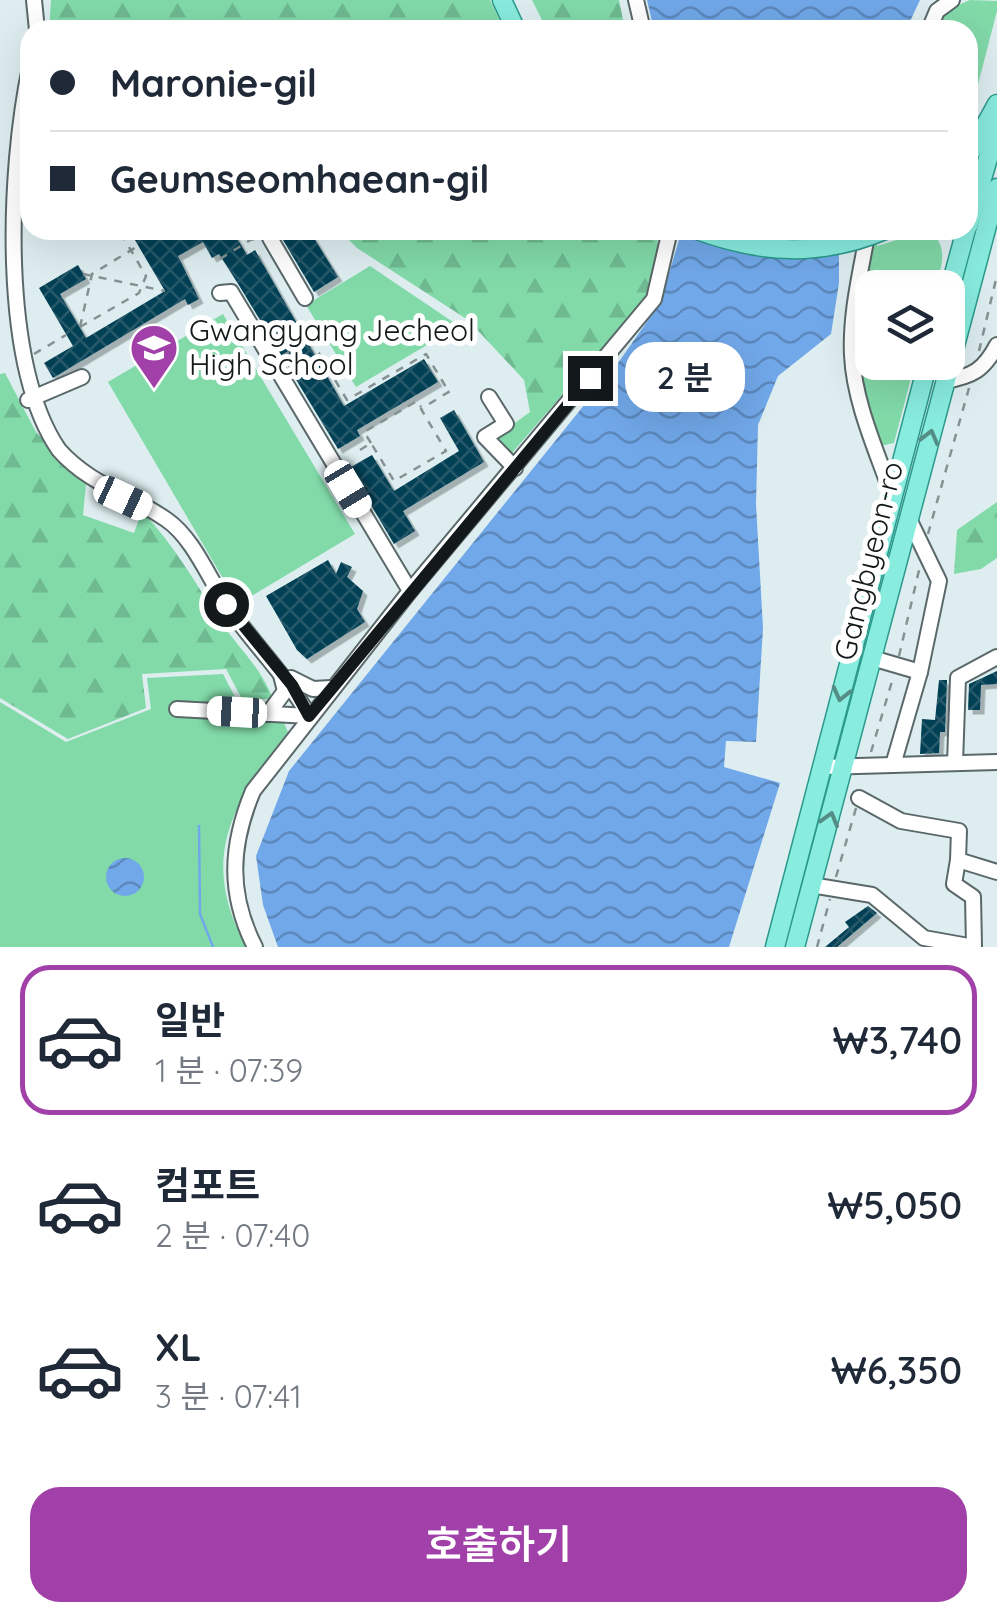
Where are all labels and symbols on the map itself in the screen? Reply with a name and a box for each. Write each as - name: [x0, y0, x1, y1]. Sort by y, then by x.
- place label: Gwangyang Jecheol High School: [189, 311, 475, 383]
- school or university icon: Gwangyang Jecheol High School: [128, 322, 180, 390]
- callout: 2 분: [625, 343, 745, 413]
- route end: [568, 356, 613, 401]
- one-way arrow: [918, 429, 939, 446]
- car: [320, 456, 376, 522]
- street label: Gangbyeon-ro: [825, 457, 911, 664]
- car: [89, 472, 157, 524]
- route start: [204, 582, 249, 627]
- one-way arrow: [832, 685, 853, 702]
- car: [206, 695, 268, 729]
- one-way arrow: [818, 811, 839, 828]

